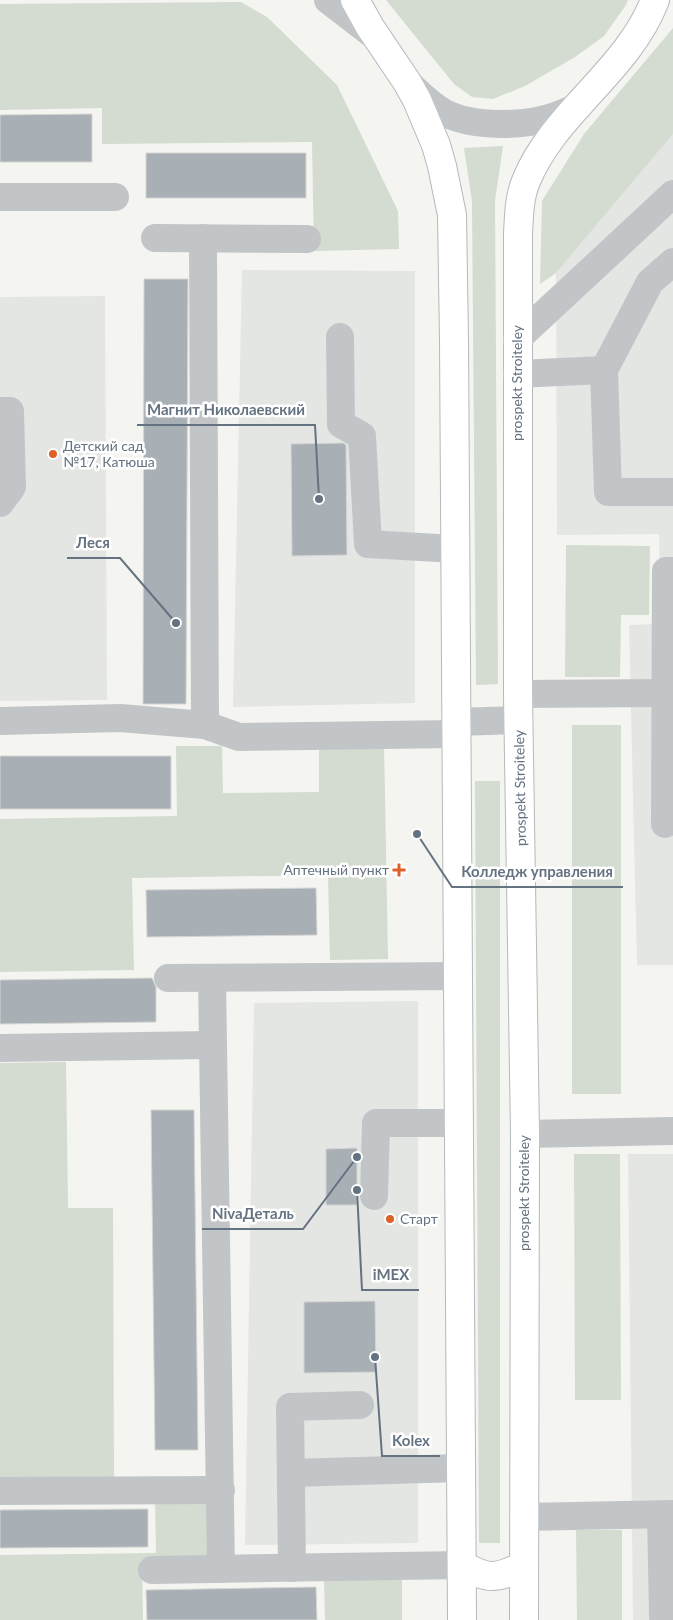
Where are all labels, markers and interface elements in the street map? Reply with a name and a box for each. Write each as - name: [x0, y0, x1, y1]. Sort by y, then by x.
- street label: prospekt Stroiteley: [508, 324, 525, 441]
- callout: Магнит Николаевский: [137, 395, 315, 425]
- text: Магнит Николаевский: [147, 400, 305, 418]
- place label: Детский сад №17, Катюша: [63, 437, 155, 470]
- marker: Детский сад №17, Катюша: [47, 448, 59, 460]
- callout: Леся: [67, 528, 120, 558]
- text: Леся: [75, 533, 110, 551]
- street label: prospekt Stroiteley: [510, 729, 529, 846]
- callout: Колледж управления: [452, 857, 623, 887]
- place label: Аптечный пункт: [283, 861, 389, 878]
- text: Колледж управления: [461, 862, 613, 880]
- marker: Аптечный пункт: [393, 864, 405, 876]
- street label: prospekt Stroiteley: [515, 1134, 532, 1251]
- callout: NivaДеталь: [202, 1199, 303, 1229]
- text: NivaДеталь: [212, 1204, 294, 1222]
- place label: Старт: [400, 1210, 438, 1227]
- marker: Старт: [384, 1213, 396, 1225]
- callout: iMEX: [362, 1260, 419, 1290]
- text: iMEX: [373, 1265, 410, 1283]
- callout: Kolex: [382, 1426, 440, 1456]
- text: Kolex: [392, 1431, 430, 1449]

